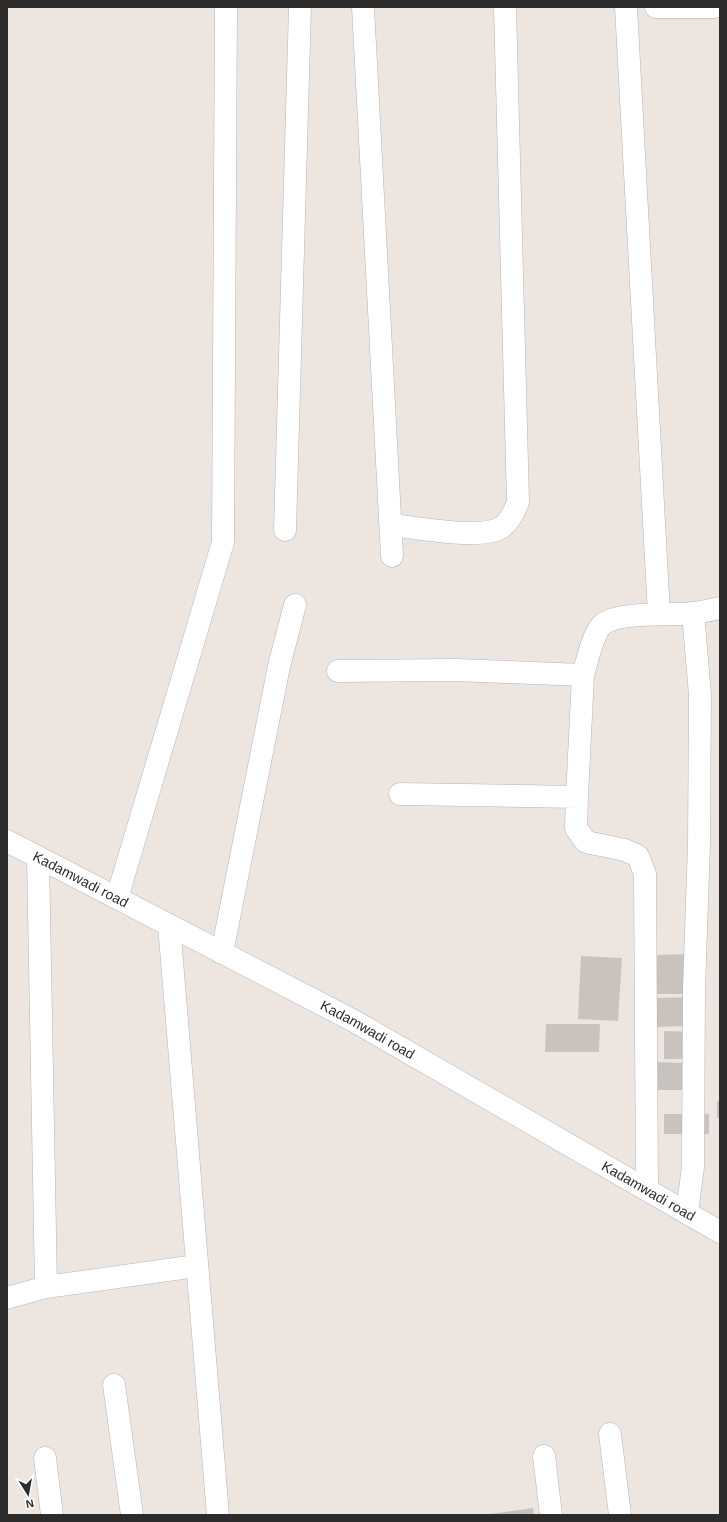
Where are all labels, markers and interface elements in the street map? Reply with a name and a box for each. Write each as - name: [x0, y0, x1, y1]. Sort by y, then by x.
- street label: Kadamwadi road: [30, 848, 131, 911]
- street label: Kadamwadi road: [318, 997, 418, 1062]
- street label: Kadamwadi road: [599, 1158, 698, 1224]
- north arrow: [8, 1474, 48, 1514]
- text: N: [25, 1497, 35, 1510]

